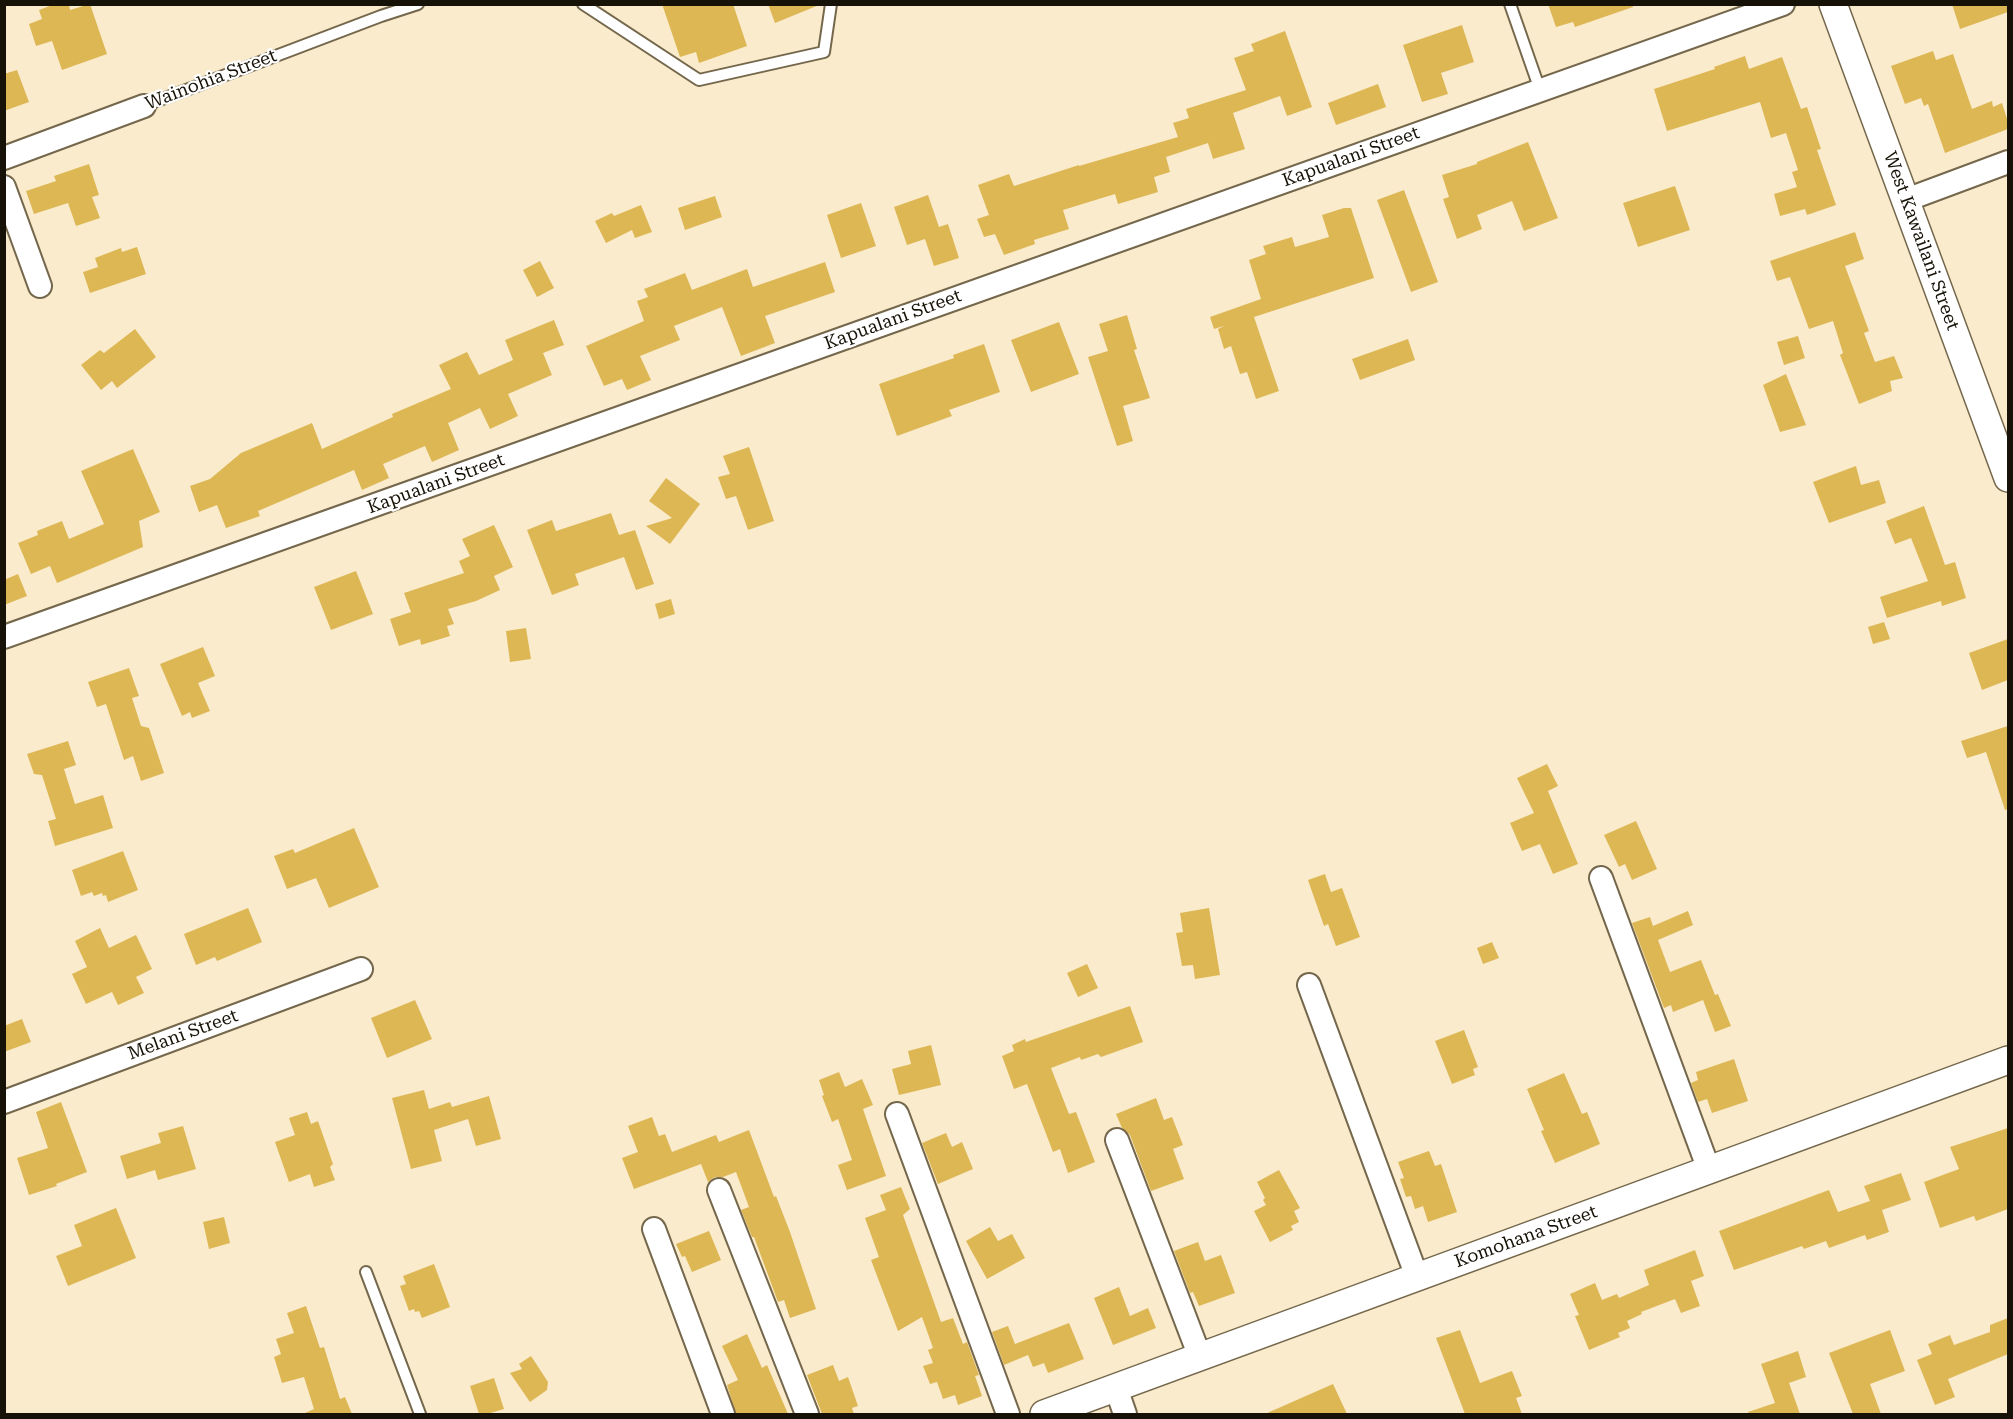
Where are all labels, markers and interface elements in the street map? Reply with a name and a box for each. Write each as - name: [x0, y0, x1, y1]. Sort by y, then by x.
- street label: Wainohia Street: [142, 45, 280, 115]
- street label: Kapualani Street: [1280, 122, 1422, 192]
- street label: West Kawailani Street: [1879, 149, 1963, 333]
- street label: Kapualani Street: [822, 285, 964, 355]
- street label: Kapualani Street: [365, 449, 507, 519]
- street label: Melani Street: [125, 1005, 241, 1065]
- street label: Komohana Street: [1452, 1201, 1600, 1273]

